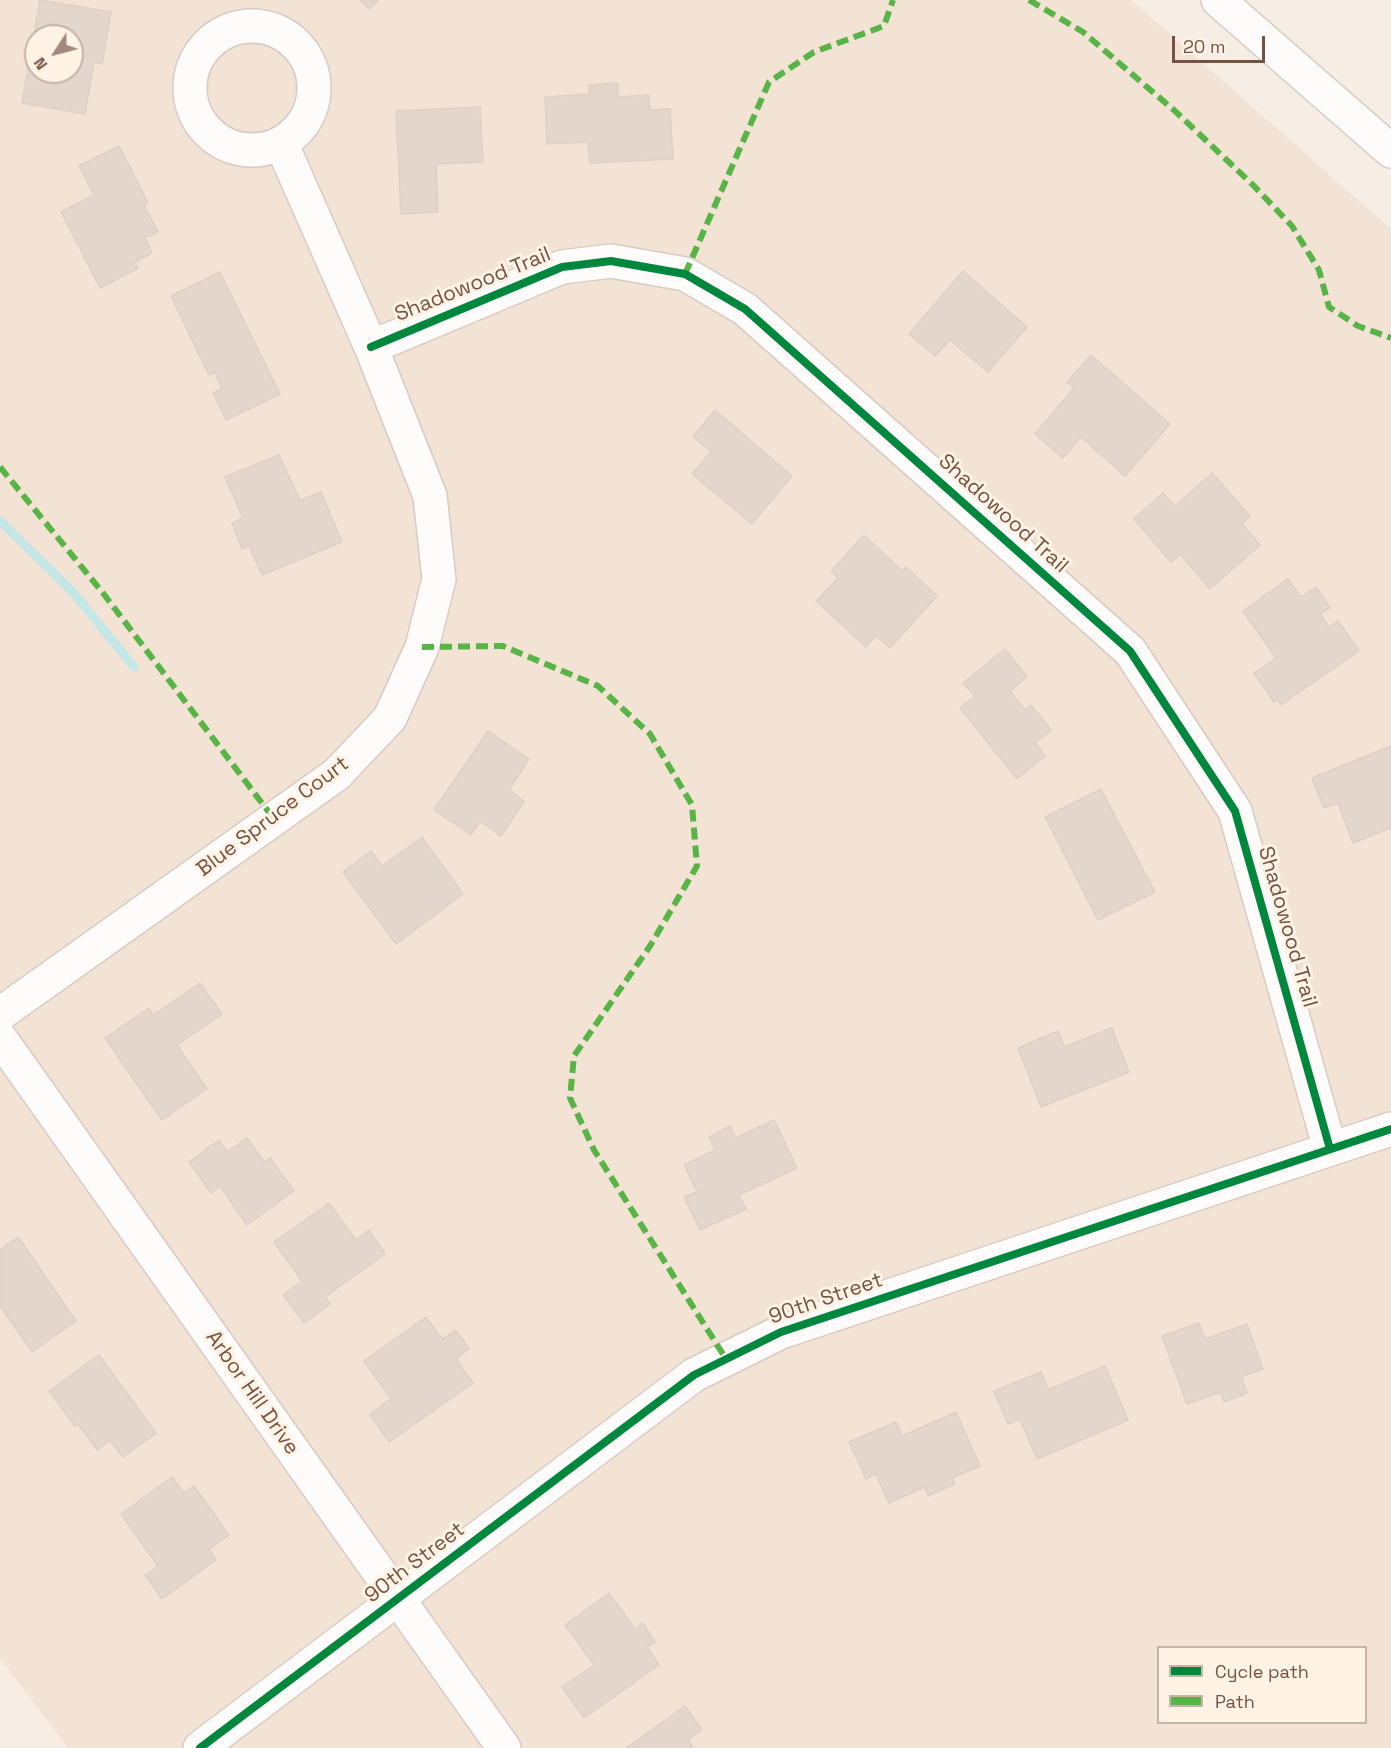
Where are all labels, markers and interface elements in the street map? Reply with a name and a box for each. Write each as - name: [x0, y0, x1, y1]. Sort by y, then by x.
- north arrow: [24, 24, 84, 84]
- scale bar: [1175, 24, 1268, 62]
- text: 20 m: [1183, 35, 1226, 58]
- text: N: [29, 53, 52, 74]
- street label: Shadowood Trail: [391, 242, 555, 328]
- street label: Shadowood Trail: [933, 449, 1073, 579]
- street label: Blue Spruce Court: [192, 752, 354, 882]
- street label: Shadowood Trail: [1252, 844, 1322, 1010]
- street label: 90th Street: [766, 1268, 886, 1330]
- street label: Arbor Hill Drive: [200, 1326, 304, 1460]
- street label: 90th Street: [360, 1517, 470, 1609]
- legend: [1157, 1646, 1367, 1724]
- text: Cycle path: [1215, 1660, 1309, 1683]
- text: Path: [1215, 1690, 1255, 1713]

